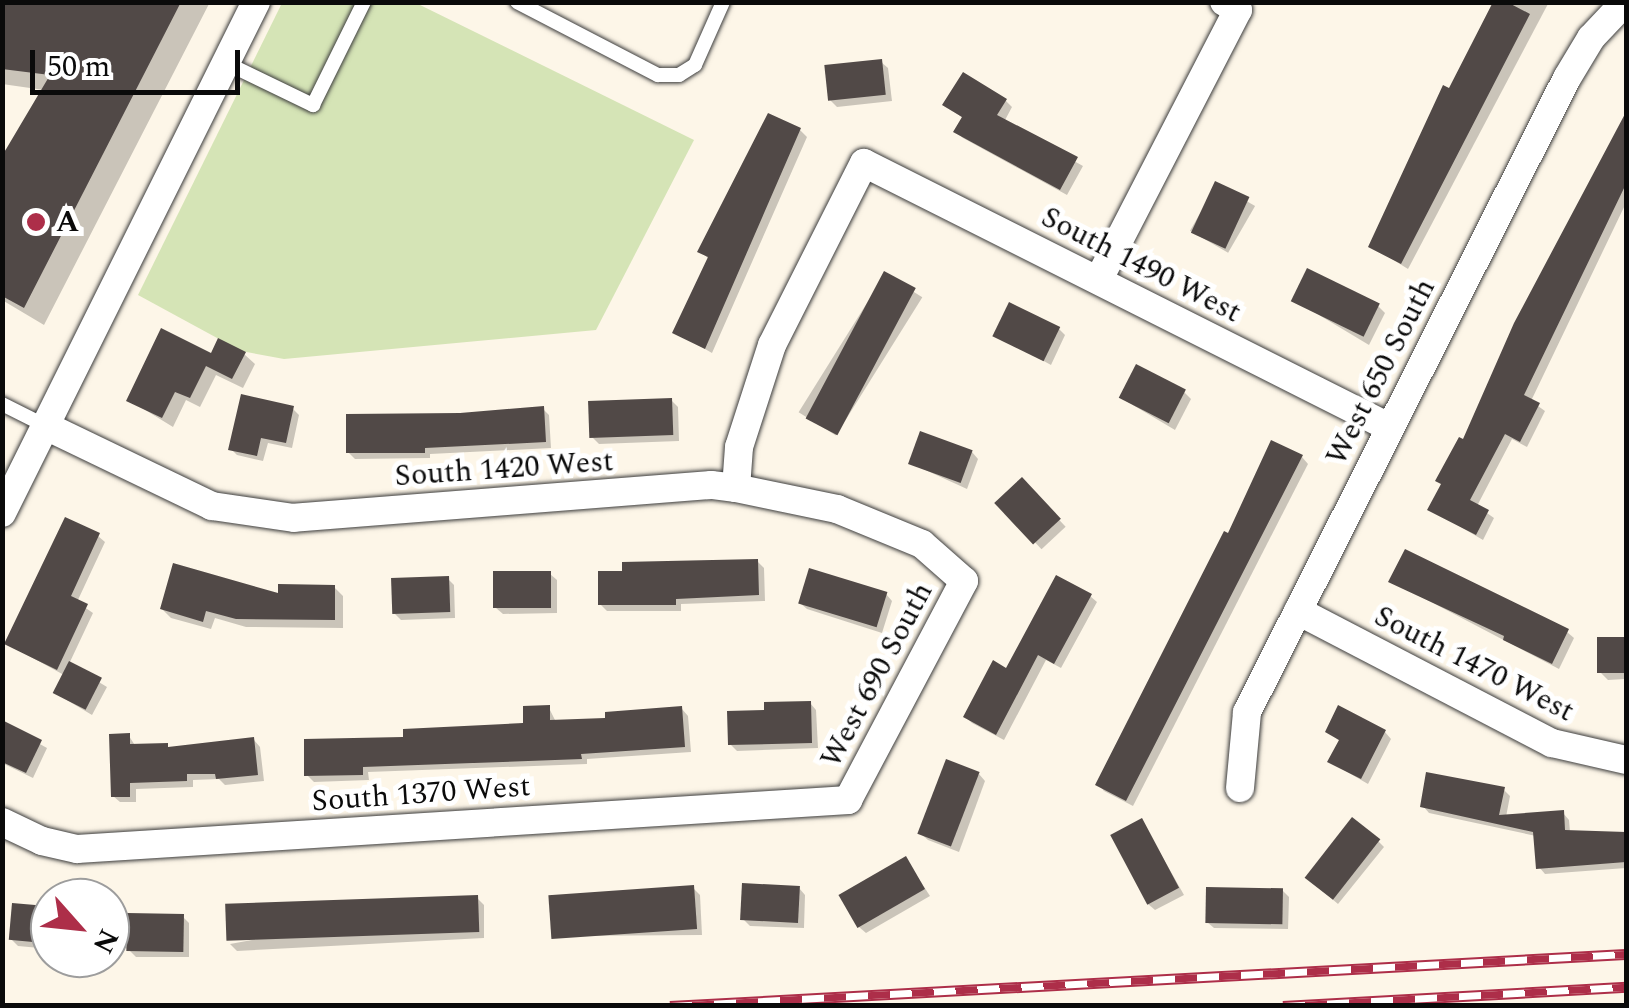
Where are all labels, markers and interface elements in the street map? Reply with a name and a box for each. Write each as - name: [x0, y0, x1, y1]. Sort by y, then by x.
- scale bar: [35, 30, 245, 92]
- text: 50 m: [47, 44, 110, 90]
- street label: South 1490 West: [1035, 199, 1247, 331]
- place label: A: [56, 204, 79, 240]
- marker: A: [25, 211, 47, 233]
- street label: West 650 South: [1319, 273, 1443, 471]
- street label: South 1420 West: [393, 443, 615, 495]
- street label: West 690 South: [813, 576, 941, 774]
- street label: South 1470 West: [1368, 598, 1580, 730]
- street label: South 1370 West: [310, 768, 532, 820]
- north arrow: [30, 878, 130, 978]
- text: N: [81, 921, 130, 961]

